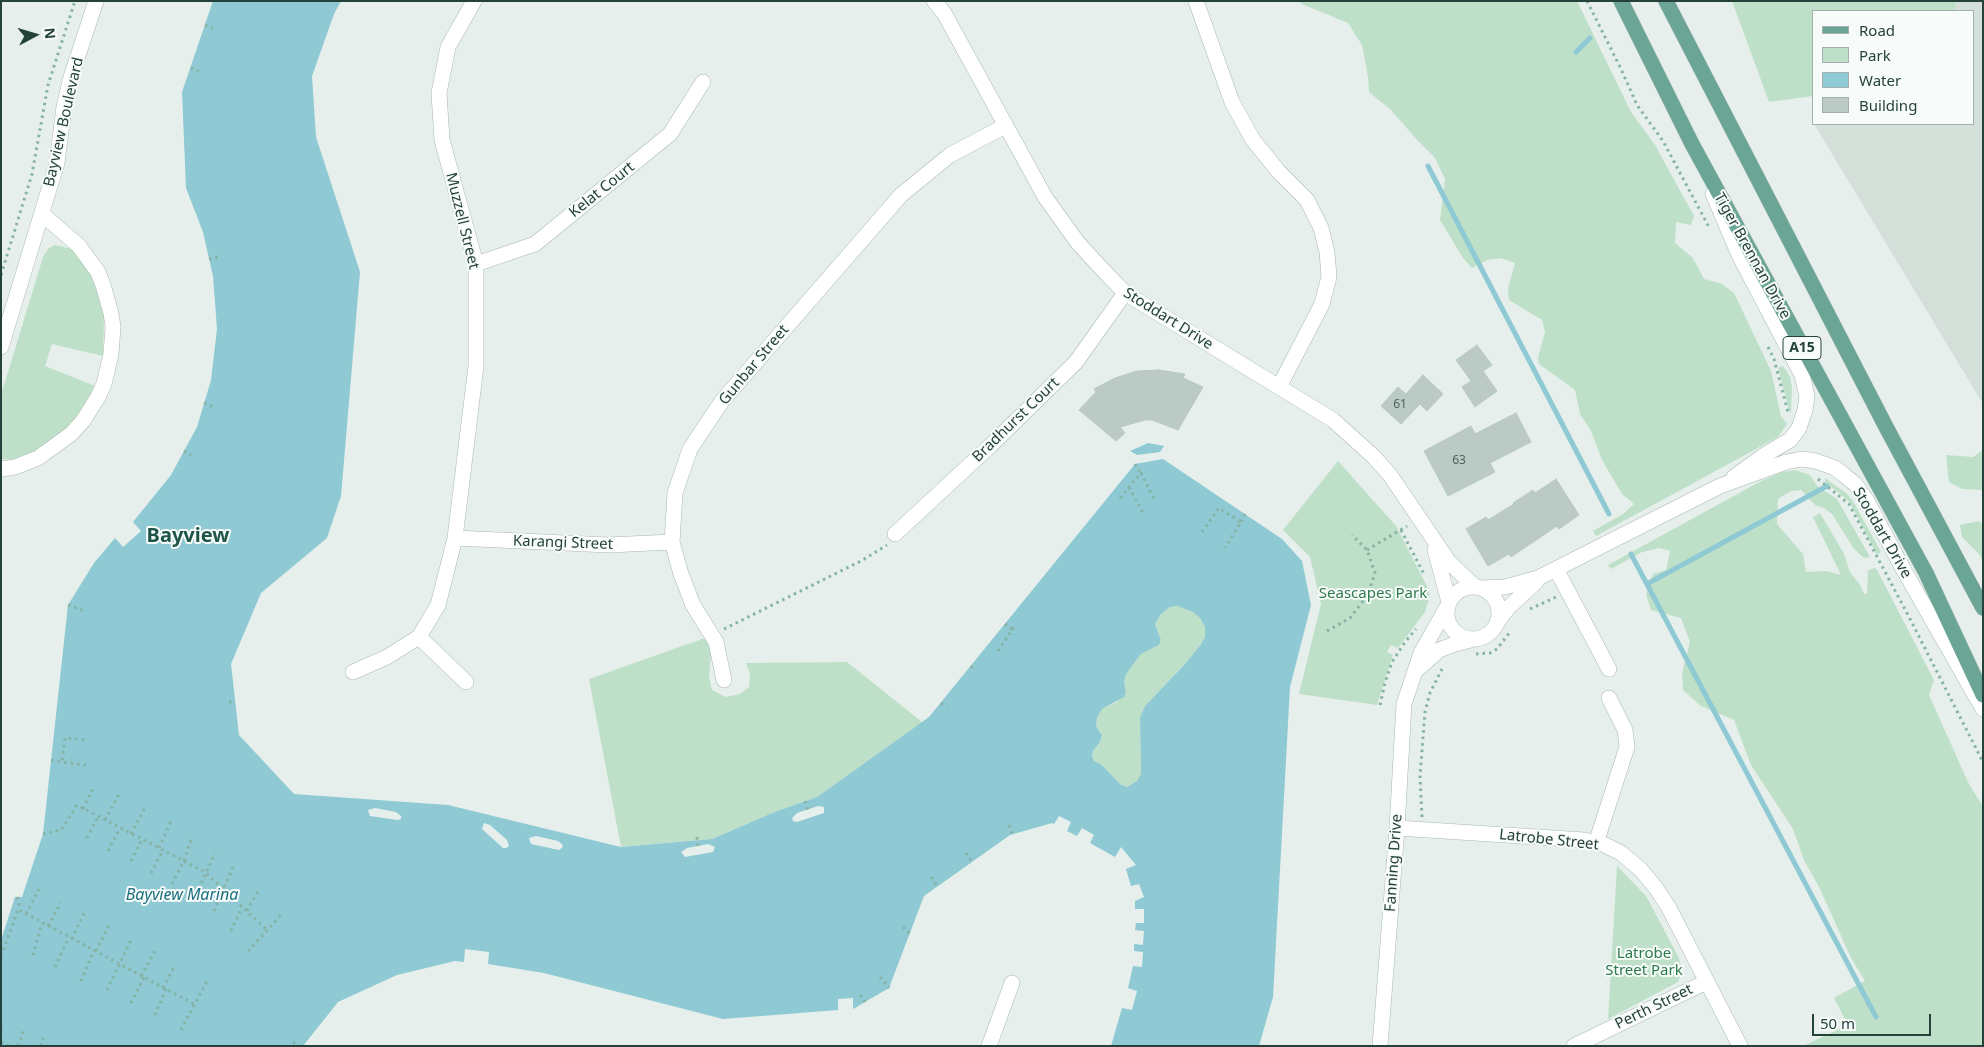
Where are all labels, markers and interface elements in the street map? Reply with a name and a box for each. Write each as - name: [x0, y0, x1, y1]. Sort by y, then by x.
- north arrow: [10, 10, 60, 60]
- legend: [1812, 10, 1974, 125]
- text: Road: [1859, 20, 1895, 40]
- text: N: [40, 27, 60, 40]
- text: Park: [1859, 45, 1891, 65]
- street label: Bayview Boulevard: [40, 55, 88, 189]
- text: Water: [1859, 70, 1901, 90]
- text: Building: [1859, 95, 1917, 115]
- street label: Kelat Court: [566, 158, 638, 222]
- street label: Muzzell Street: [441, 171, 483, 271]
- street label: Tiger Brennan Drive: [1710, 190, 1794, 322]
- street label: Stoddart Drive: [1120, 284, 1216, 354]
- street label: Gunbar Street: [715, 321, 793, 409]
- road number: A15: [1783, 336, 1821, 359]
- street label: Bradhurst Court: [969, 374, 1063, 466]
- house number: 61: [1393, 398, 1407, 412]
- house number: 63: [1452, 454, 1466, 468]
- street label: Stoddart Drive: [1849, 484, 1915, 582]
- district label: Bayview: [147, 524, 229, 548]
- street label: Karangi Street: [513, 532, 613, 554]
- park label: Seascapes Park: [1319, 585, 1427, 603]
- street label: Fanning Drive: [1382, 813, 1406, 913]
- street label: Latrobe Street: [1498, 826, 1600, 854]
- water label: Bayview Marina: [126, 885, 238, 905]
- park label: Latrobe Street Park: [1605, 945, 1683, 980]
- street label: Perth Street: [1612, 980, 1696, 1034]
- scale bar: [1814, 1004, 1933, 1036]
- text: 50 m: [1820, 1013, 1855, 1033]

